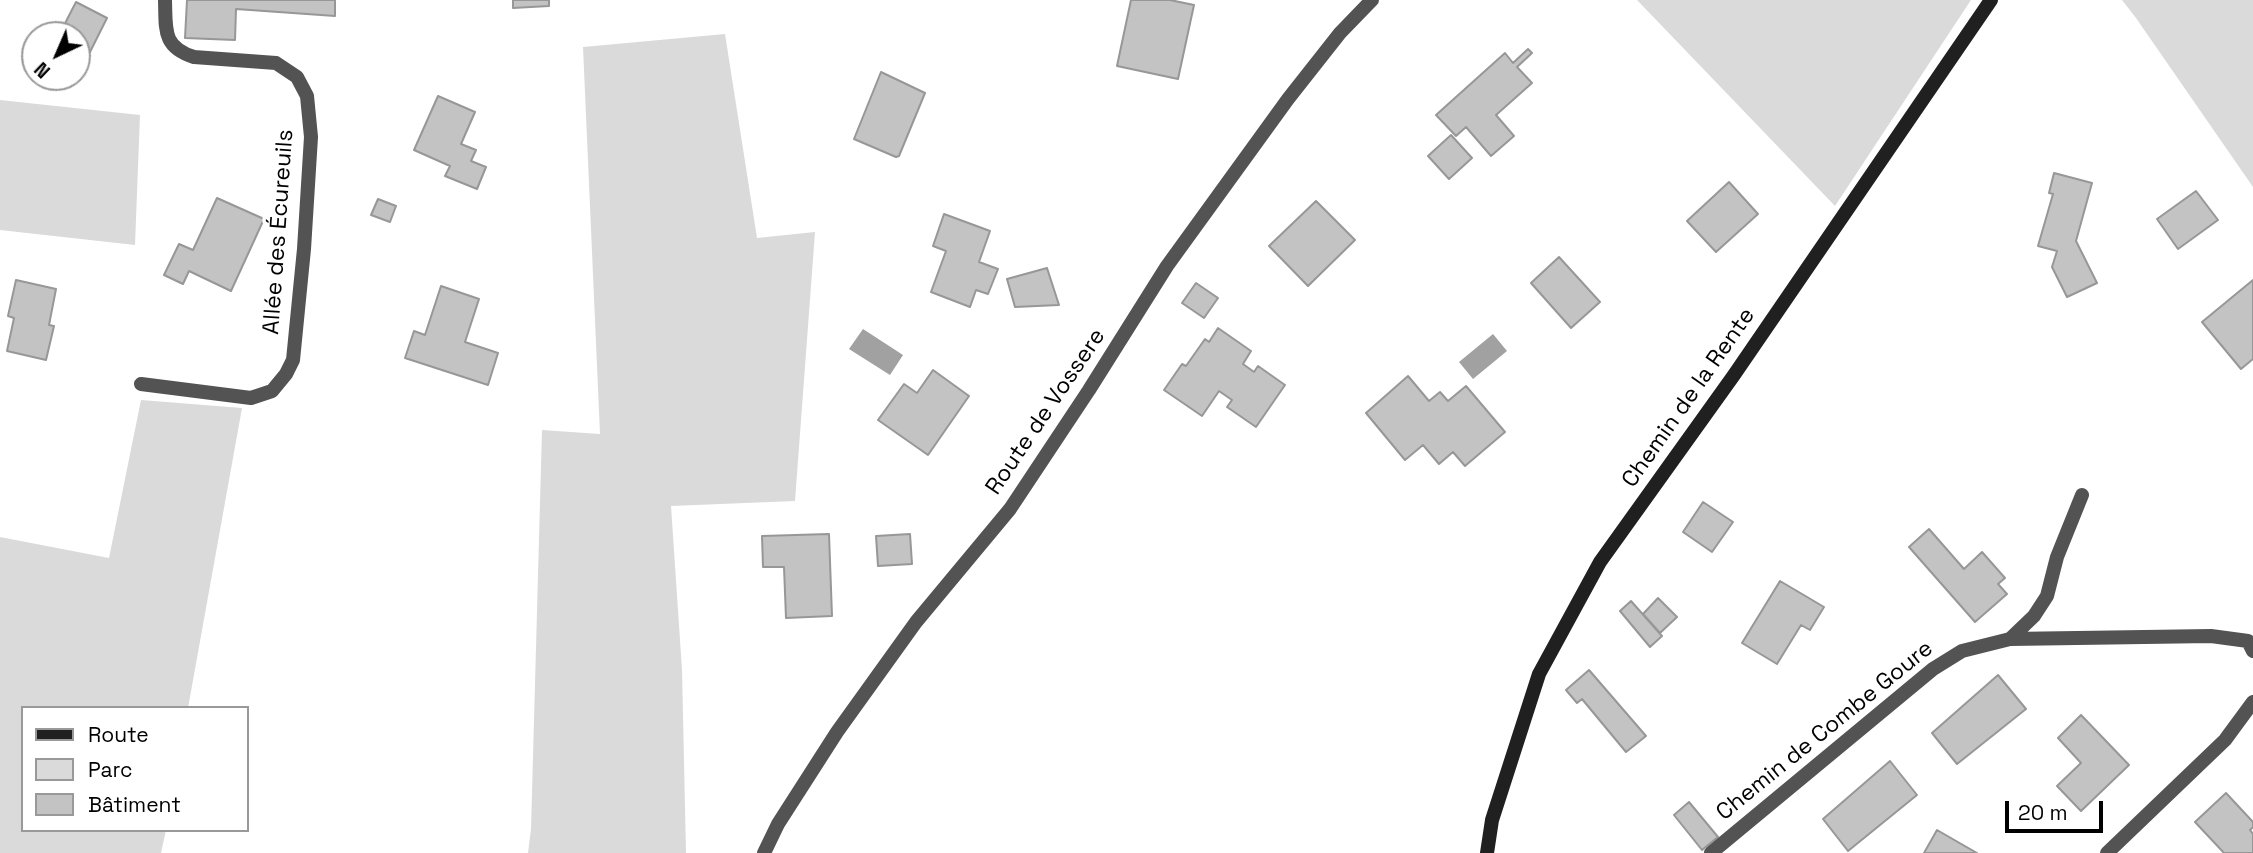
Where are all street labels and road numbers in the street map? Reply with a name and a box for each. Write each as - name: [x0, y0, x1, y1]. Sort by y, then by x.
- street label: Allée des Écureuils: [258, 129, 300, 335]
- street label: Chemin de la Rente: [1617, 303, 1761, 493]
- street label: Route de Vossere: [980, 324, 1112, 500]
- street label: Chemin de Combe Goure: [1711, 635, 1939, 827]

